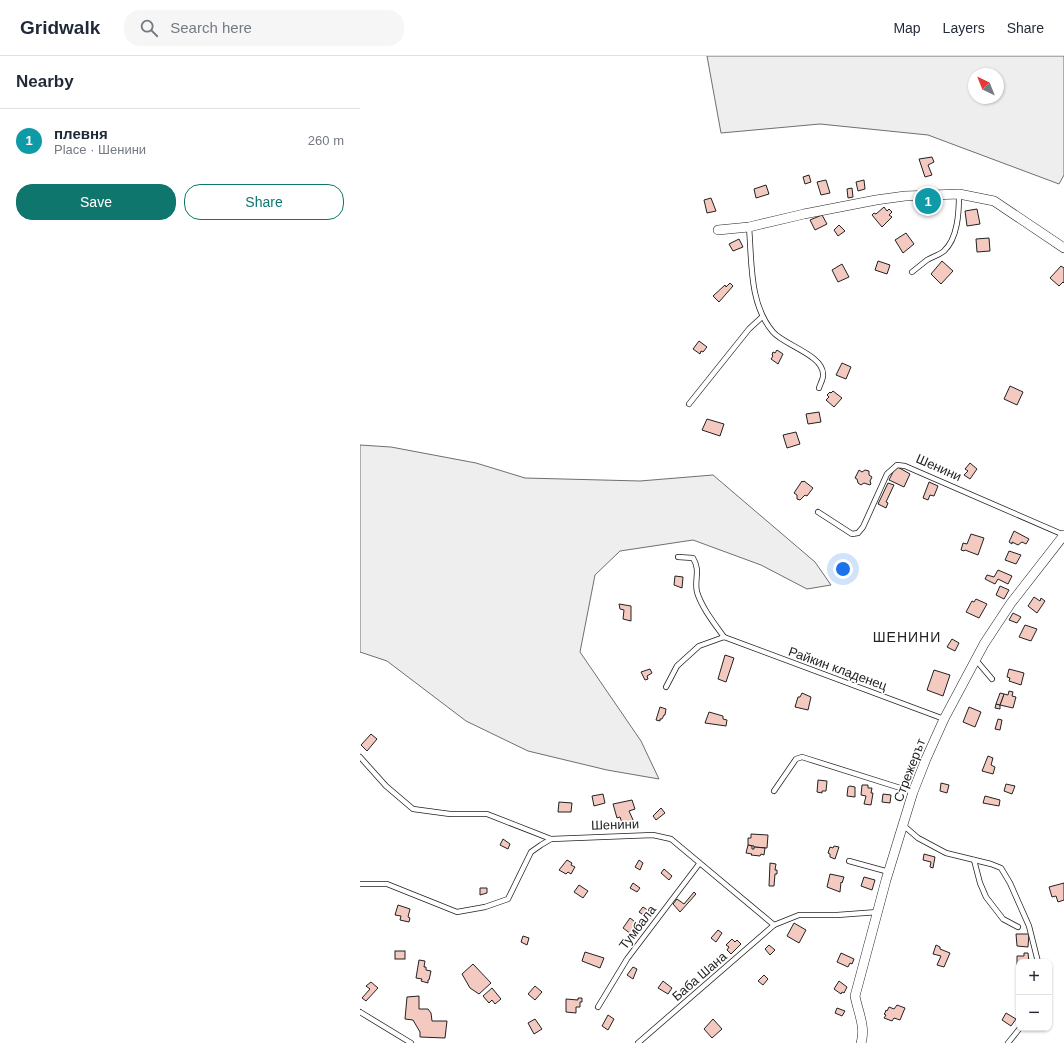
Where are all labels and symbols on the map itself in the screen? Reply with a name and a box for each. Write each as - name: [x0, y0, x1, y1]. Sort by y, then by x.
- north arrow: [968, 68, 1004, 104]
- pin: 1: [915, 186, 941, 216]
- street label: Шенини: [914, 451, 964, 484]
- your location: [833, 559, 853, 579]
- district label: ШЕНИНИ: [873, 629, 941, 645]
- street label: Райкин кладенец: [786, 644, 890, 693]
- street label: Стрежерът: [890, 736, 928, 804]
- street label: Шенини: [591, 816, 639, 833]
- street label: Тумбала: [616, 902, 659, 952]
- street label: Баба Шана: [669, 948, 730, 1004]

